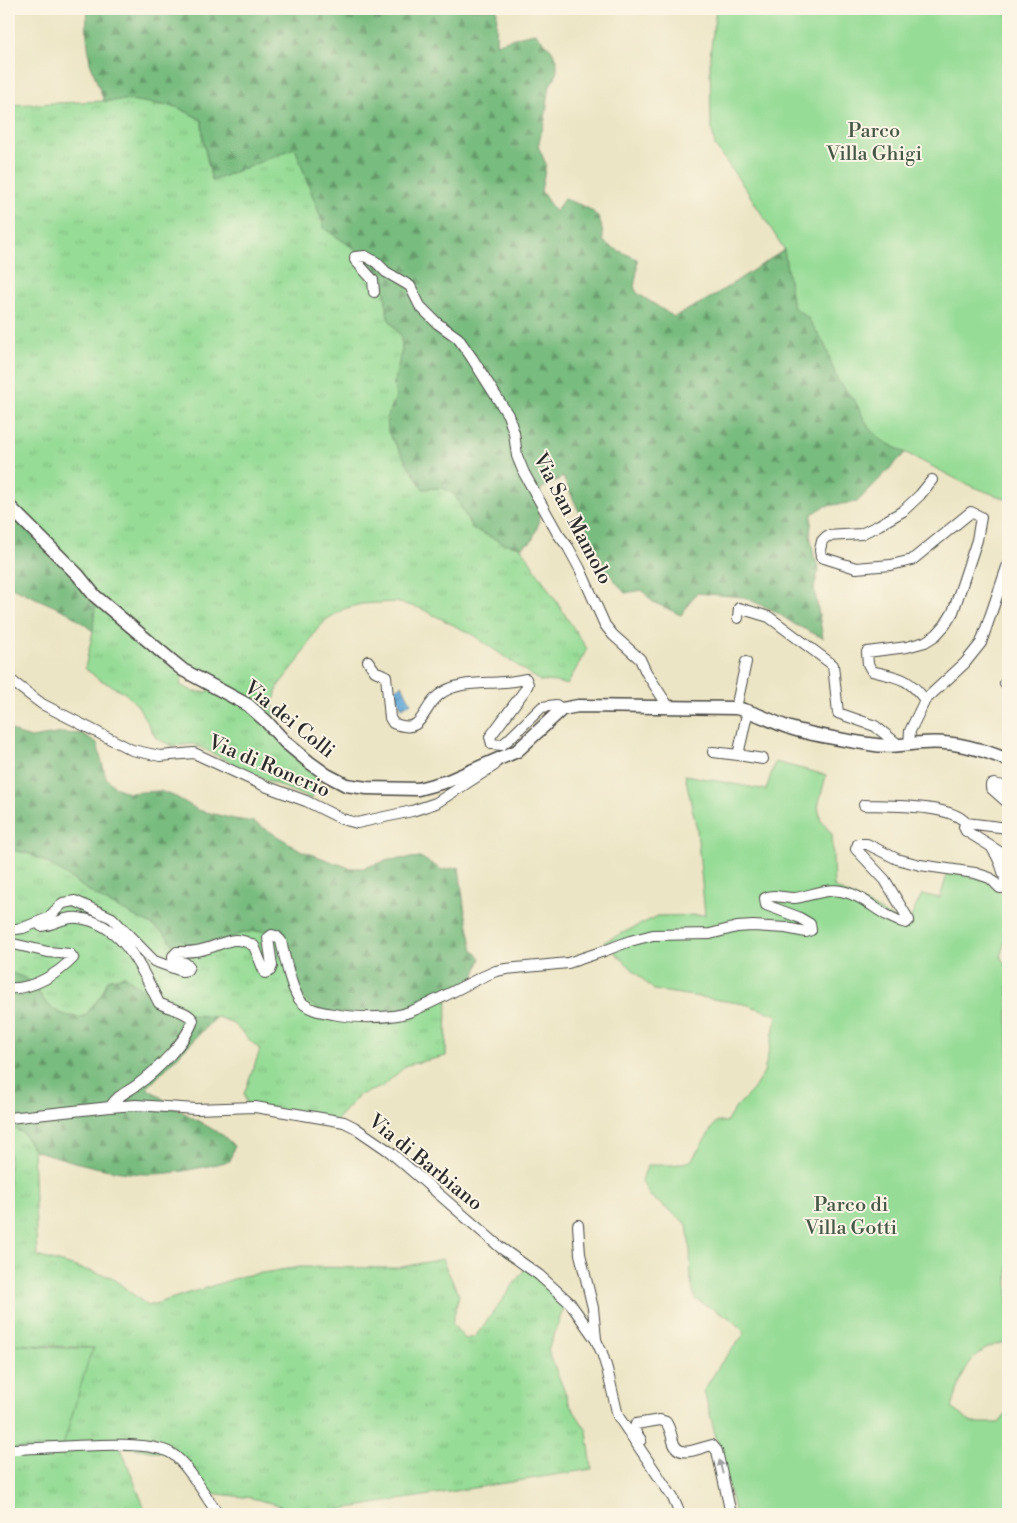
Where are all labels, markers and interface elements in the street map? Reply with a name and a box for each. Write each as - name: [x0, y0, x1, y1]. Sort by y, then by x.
- park label: Parco Villa Ghigi: [825, 119, 922, 167]
- street label: Via San Mamolo: [526, 448, 617, 589]
- street label: Via dei Colli: [238, 675, 340, 764]
- street label: Via di Roncrio: [203, 730, 334, 804]
- street label: Via di Barbiano: [362, 1109, 487, 1217]
- park label: Parco di Villa Gotti: [804, 1193, 898, 1241]
- one-way arrow: [717, 1459, 725, 1474]

